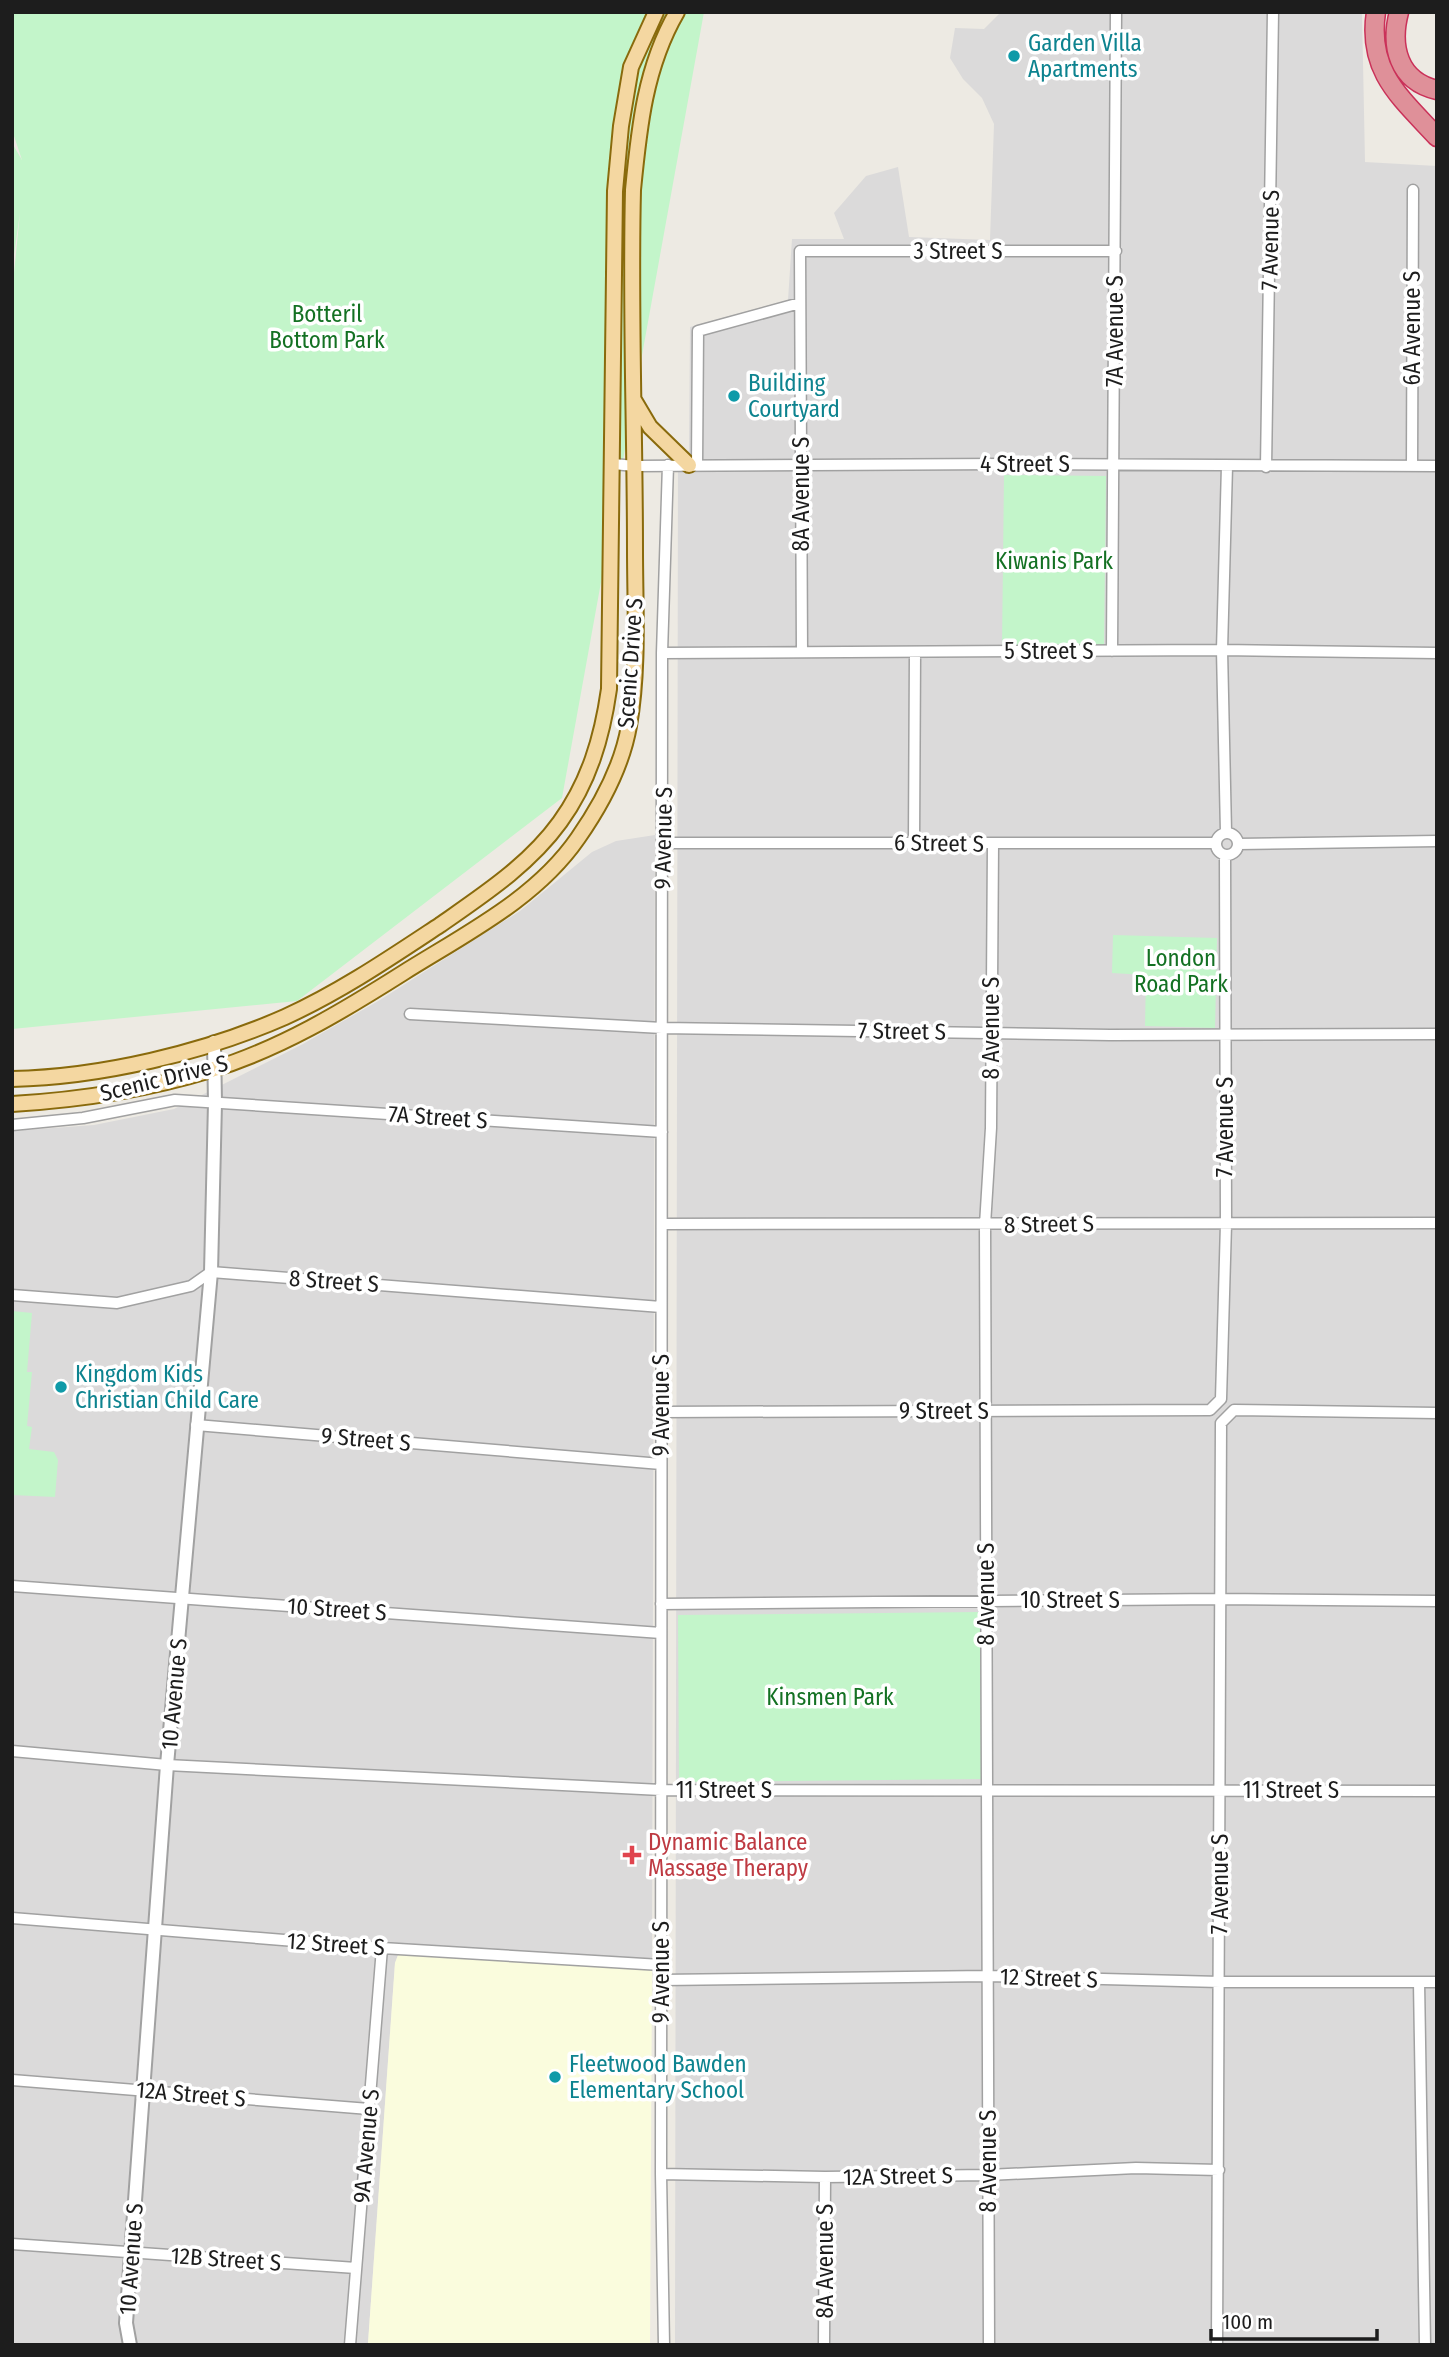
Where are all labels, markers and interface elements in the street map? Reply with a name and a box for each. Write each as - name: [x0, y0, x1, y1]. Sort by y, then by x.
- place label: Garden Villa Apartments: [1028, 29, 1142, 83]
- marker: Garden Villa Apartments: [1006, 48, 1022, 64]
- street label: 7 Avenue S: [1255, 189, 1285, 291]
- street label: 3 Street S: [913, 237, 1003, 265]
- street label: 6A Avenue S: [1398, 271, 1426, 385]
- street label: 7A Avenue S: [1101, 275, 1129, 387]
- park label: Botteril Bottom Park: [269, 300, 385, 354]
- place label: Building Courtyard: [748, 369, 840, 423]
- marker: Building Courtyard: [726, 388, 742, 404]
- street label: 8A Avenue S: [787, 437, 815, 551]
- street label: 4 Street S: [980, 450, 1070, 478]
- park label: Kiwanis Park: [995, 547, 1113, 575]
- street label: Scenic Drive S: [611, 597, 649, 729]
- street label: 5 Street S: [1004, 637, 1094, 665]
- street label: 9 Avenue S: [648, 787, 678, 889]
- street label: 6 Street S: [894, 828, 984, 858]
- park label: London Road Park: [1134, 944, 1228, 998]
- street label: 8 Avenue S: [977, 977, 1005, 1079]
- street label: 7 Street S: [858, 1016, 946, 1046]
- street label: Scenic Drive S: [97, 1049, 231, 1107]
- street label: 7 Avenue S: [1211, 1077, 1239, 1177]
- street label: 7A Street S: [387, 1100, 489, 1134]
- street label: 8 Street S: [1004, 1209, 1094, 1239]
- street label: 8 Street S: [288, 1264, 380, 1298]
- street label: 9 Avenue S: [647, 1354, 675, 1456]
- place label: Kingdom Kids Christian Child Care: [75, 1360, 259, 1414]
- marker: Kingdom Kids Christian Child Care: [53, 1379, 69, 1395]
- street label: 9 Street S: [899, 1397, 989, 1425]
- street label: 9 Street S: [320, 1421, 412, 1457]
- street label: 8 Avenue S: [972, 1543, 1000, 1645]
- street label: 10 Street S: [1020, 1586, 1120, 1614]
- street label: 10 Street S: [286, 1592, 388, 1626]
- street label: 10 Avenue S: [155, 1637, 193, 1751]
- park label: Kinsmen Park: [766, 1683, 894, 1711]
- street label: 11 Street S: [676, 1776, 772, 1804]
- street label: 11 Street S: [1243, 1776, 1339, 1804]
- place label: Dynamic Balance Massage Therapy: [648, 1828, 809, 1882]
- street label: 7 Avenue S: [1206, 1834, 1234, 1934]
- marker: Dynamic Balance Massage Therapy: [622, 1845, 642, 1865]
- street label: 9 Avenue S: [647, 1921, 675, 2023]
- street label: 12 Street S: [286, 1927, 386, 1961]
- street label: 12 Street S: [1000, 1962, 1098, 1994]
- place label: Fleetwood Bawden Elementary School: [569, 2050, 747, 2104]
- marker: Fleetwood Bawden Elementary School: [547, 2069, 563, 2085]
- street label: 12A Street S: [135, 2075, 247, 2113]
- street label: 9A Avenue S: [347, 2088, 385, 2204]
- street label: 8 Avenue S: [974, 2110, 1002, 2212]
- street label: 12A Street S: [843, 2161, 953, 2191]
- street label: 10 Avenue S: [113, 2202, 149, 2316]
- street label: 8A Avenue S: [811, 2204, 839, 2318]
- street label: 12B Street S: [170, 2241, 282, 2277]
- scale bar: [1211, 2298, 1377, 2342]
- text: 100 m: [1222, 2309, 1273, 2335]

